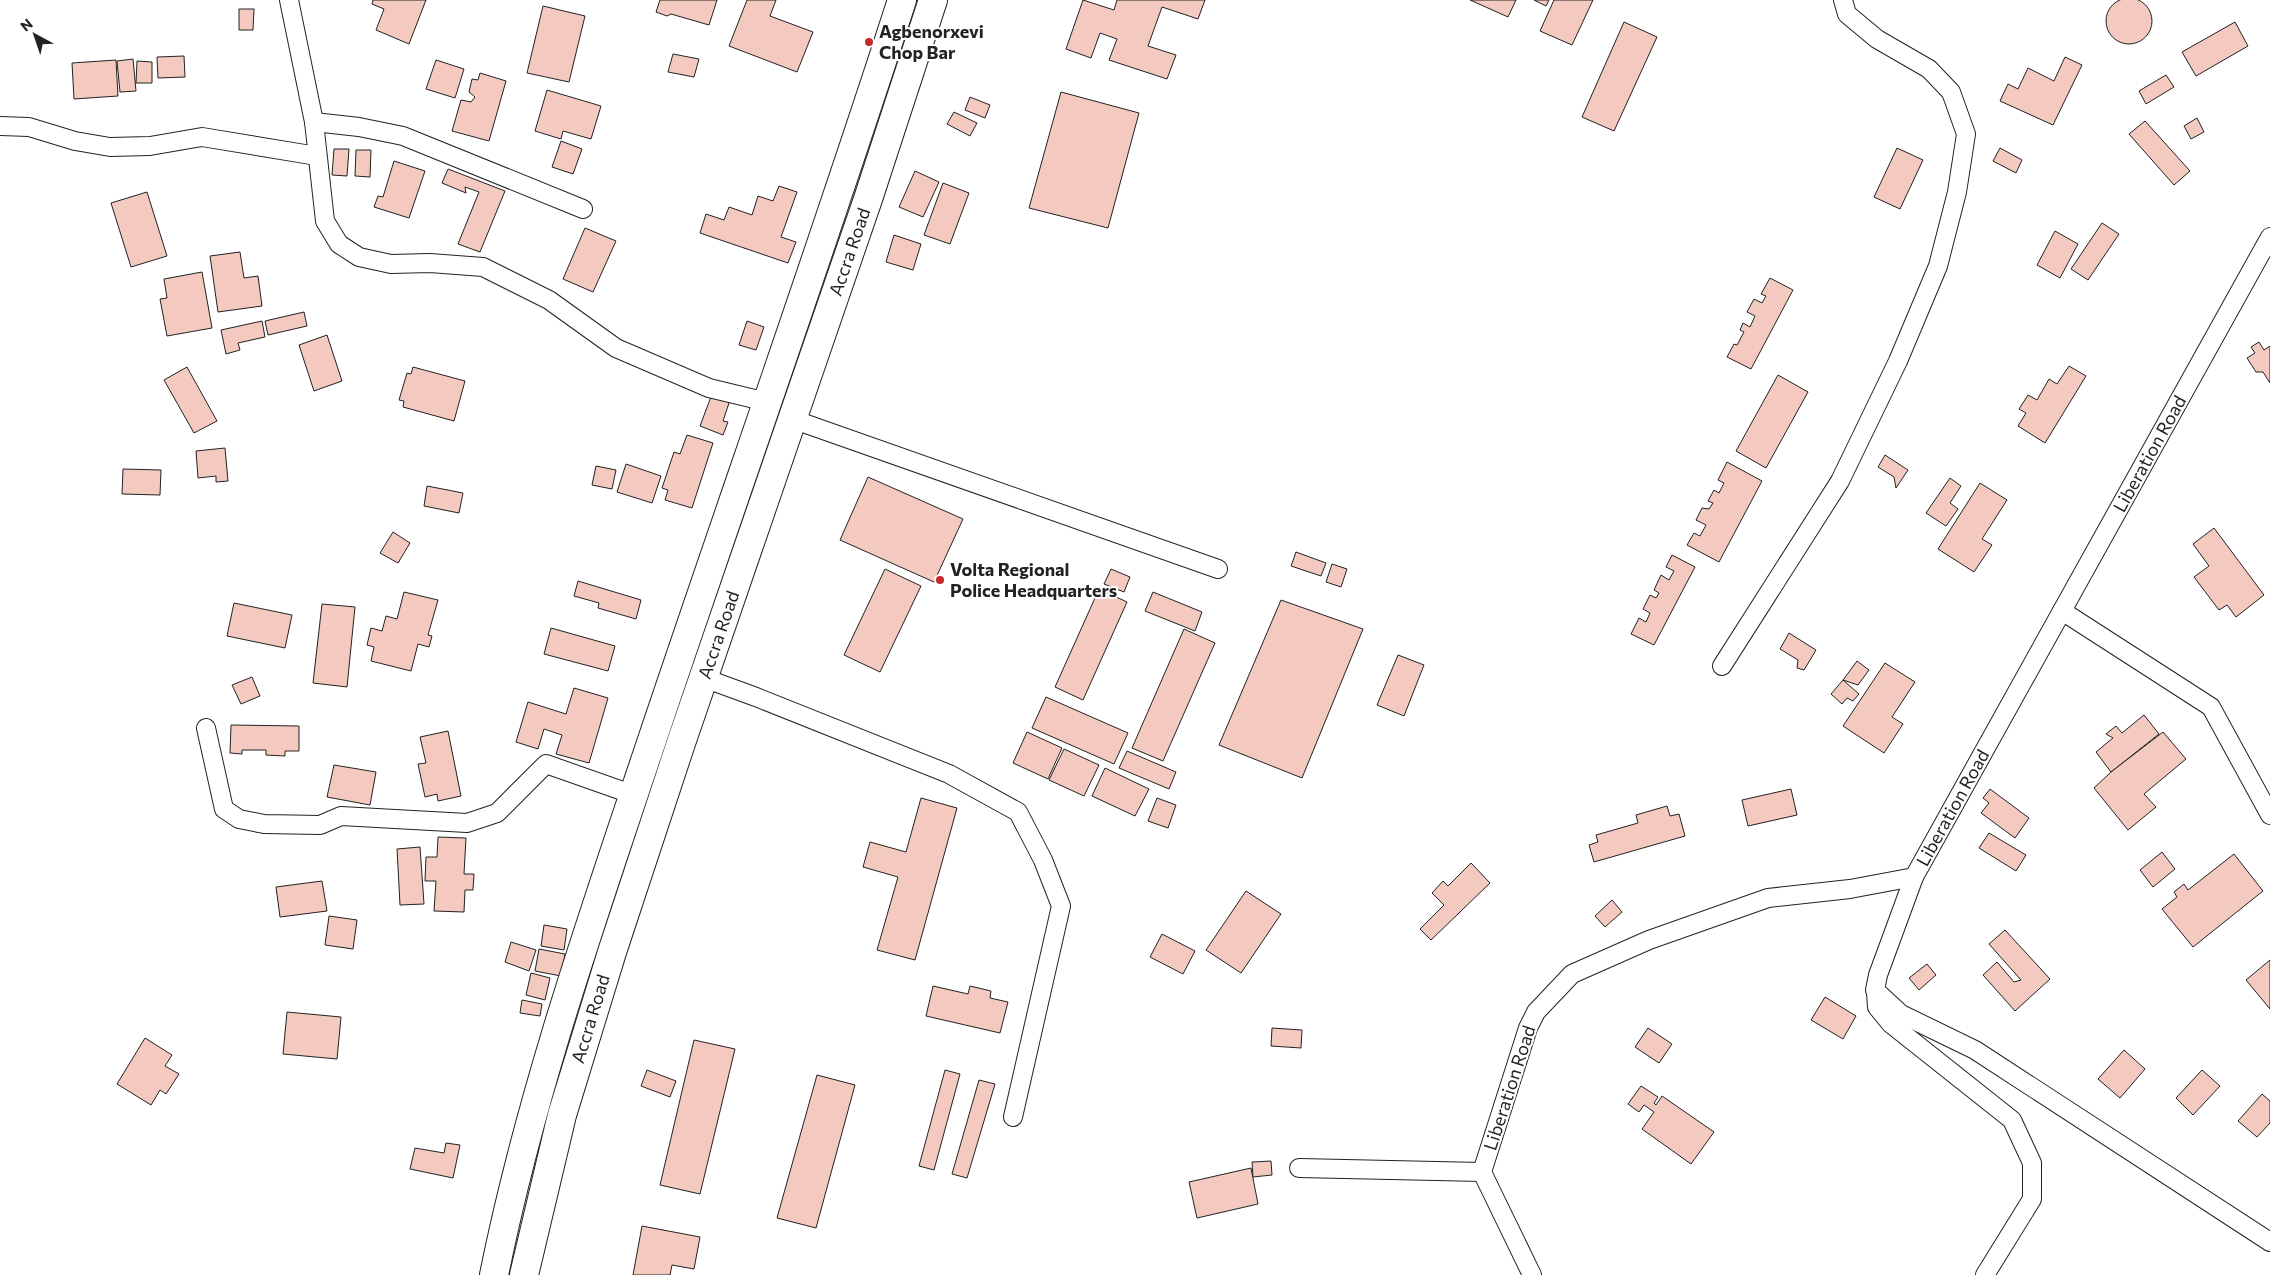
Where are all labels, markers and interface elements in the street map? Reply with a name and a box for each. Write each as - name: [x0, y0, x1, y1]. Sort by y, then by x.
- north arrow: [10, 10, 60, 60]
- text: N: [17, 15, 36, 35]
- place label: Agbenorxevi Chop Bar: [879, 20, 984, 63]
- marker: Agbenorxevi Chop Bar: [863, 36, 875, 48]
- street label: Accra Road: [824, 205, 874, 299]
- street label: Liberation Road: [2108, 391, 2190, 516]
- place label: Volta Regional Police Headquarters: [950, 558, 1117, 601]
- marker: Volta Regional Police Headquarters: [934, 574, 946, 586]
- street label: Accra Road: [693, 588, 743, 682]
- street label: Liberation Road: [1911, 745, 1993, 870]
- street label: Accra Road: [566, 972, 614, 1066]
- street label: Liberation Road: [1478, 1022, 1540, 1153]

